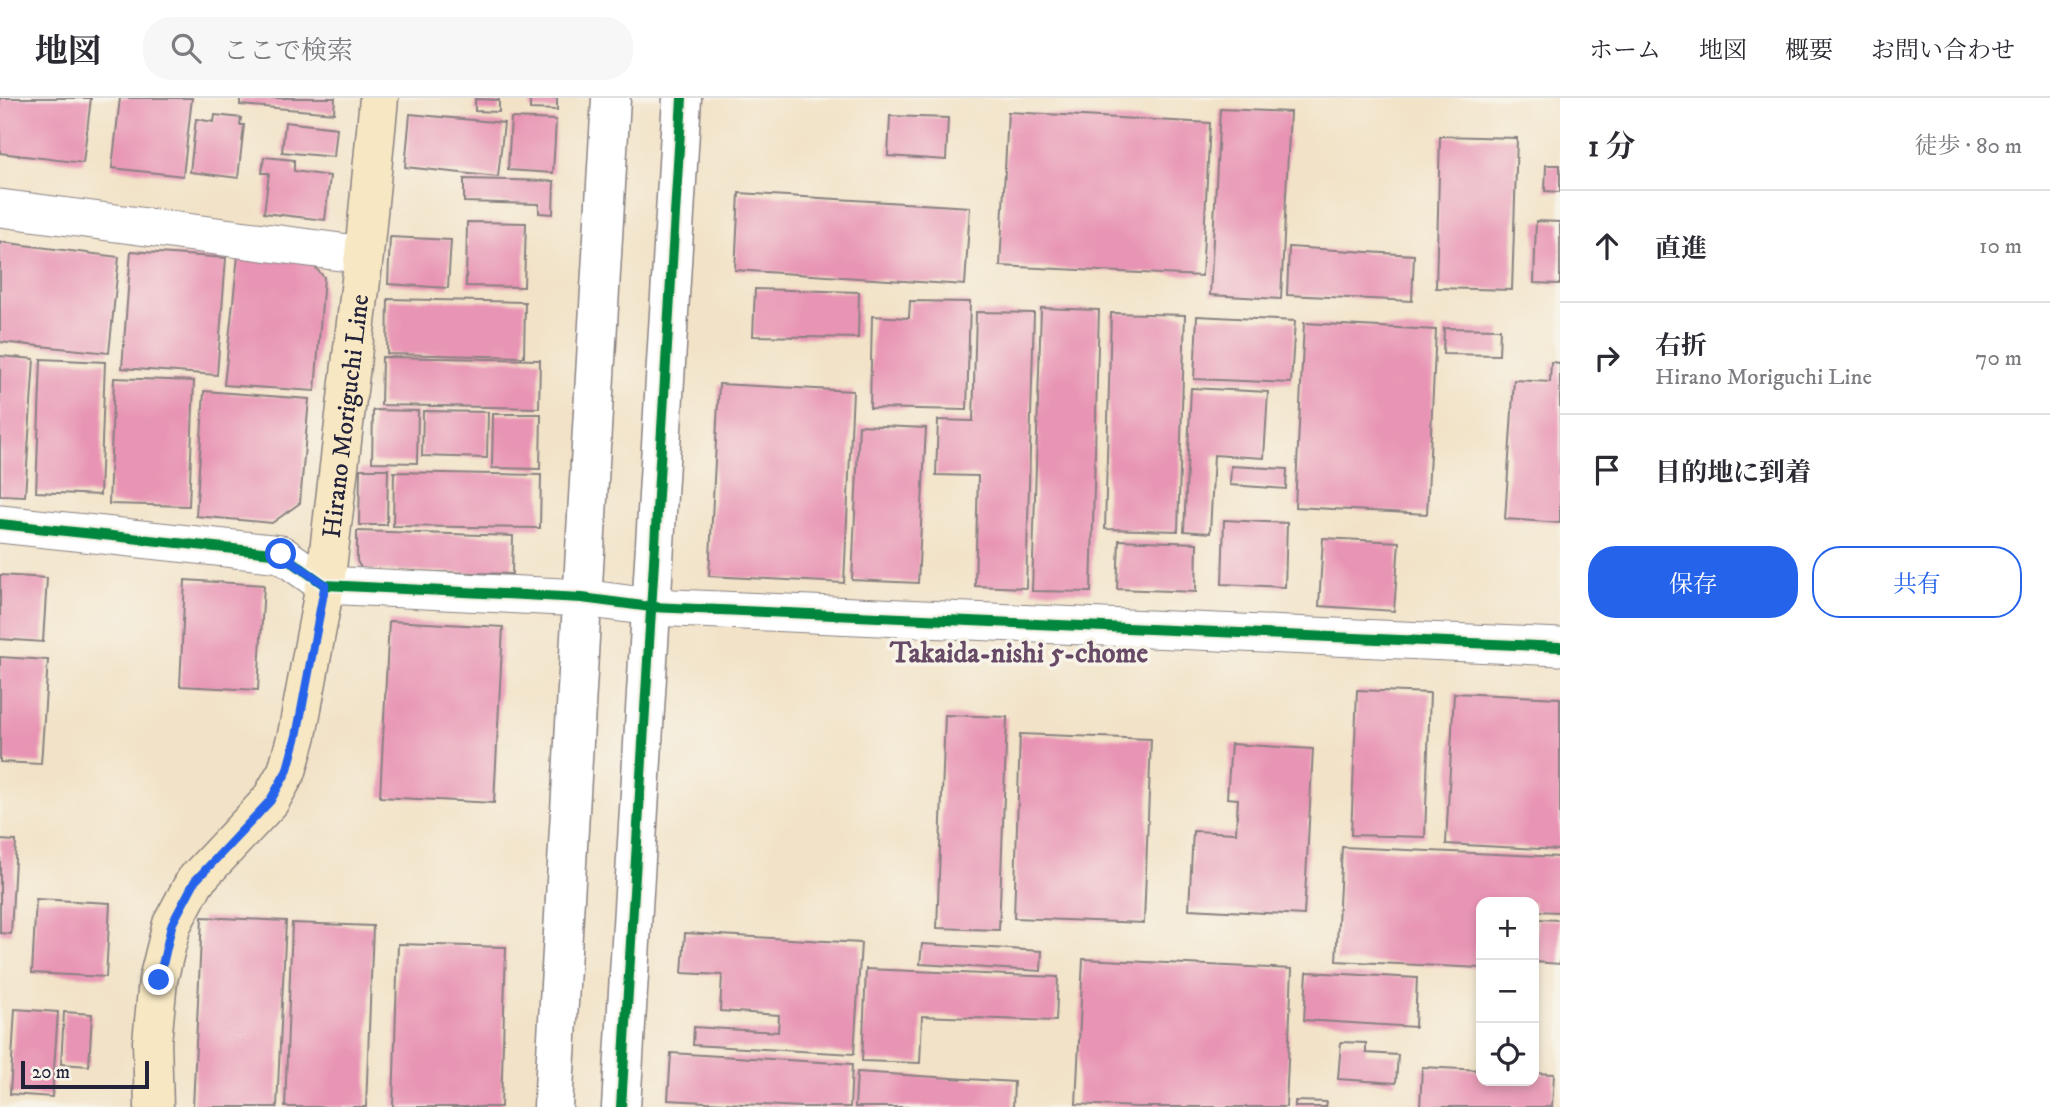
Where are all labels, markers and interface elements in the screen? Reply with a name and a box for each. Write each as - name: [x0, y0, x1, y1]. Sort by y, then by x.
- search box: [143, 17, 633, 80]
- icon: search: [167, 29, 205, 67]
- text: 地図: [35, 32, 101, 73]
- text: ここで検索: [223, 35, 353, 68]
- text: ホーム: [1589, 36, 1661, 66]
- text: 地図: [1699, 36, 1747, 66]
- text: 概要: [1785, 36, 1833, 66]
- text: お問い合わせ: [1871, 36, 2015, 66]
- text: 1 分: [1588, 129, 1635, 166]
- text: 徒歩 · 80 m: [1915, 132, 2022, 161]
- icon: ahead: [1588, 227, 1626, 265]
- text: 10 m: [1979, 232, 2022, 261]
- text: 直進: [1655, 233, 1707, 266]
- street label: Hirano Moriguchi Line: [316, 292, 377, 540]
- text: 右折: [1655, 330, 1707, 363]
- icon: right: [1588, 339, 1626, 377]
- text: 70 m: [1975, 344, 2022, 373]
- text: Hirano Moriguchi Line: [1655, 363, 1872, 392]
- icon: arrive: [1588, 451, 1626, 489]
- text: 目的地に到着: [1655, 457, 1811, 490]
- route start: [265, 538, 296, 569]
- button: 保存: [1588, 546, 1798, 618]
- button: 共有: [1812, 546, 2022, 618]
- district label: Takaida-nishi 5-chome: [889, 636, 1148, 671]
- map controls: [1476, 897, 1539, 1086]
- button: +: [1476, 897, 1539, 960]
- button: −: [1476, 960, 1539, 1023]
- route end: [143, 964, 174, 995]
- button: locate: [1476, 1023, 1539, 1086]
- scale bar: [21, 1058, 149, 1090]
- text: 20 m: [32, 1061, 70, 1084]

